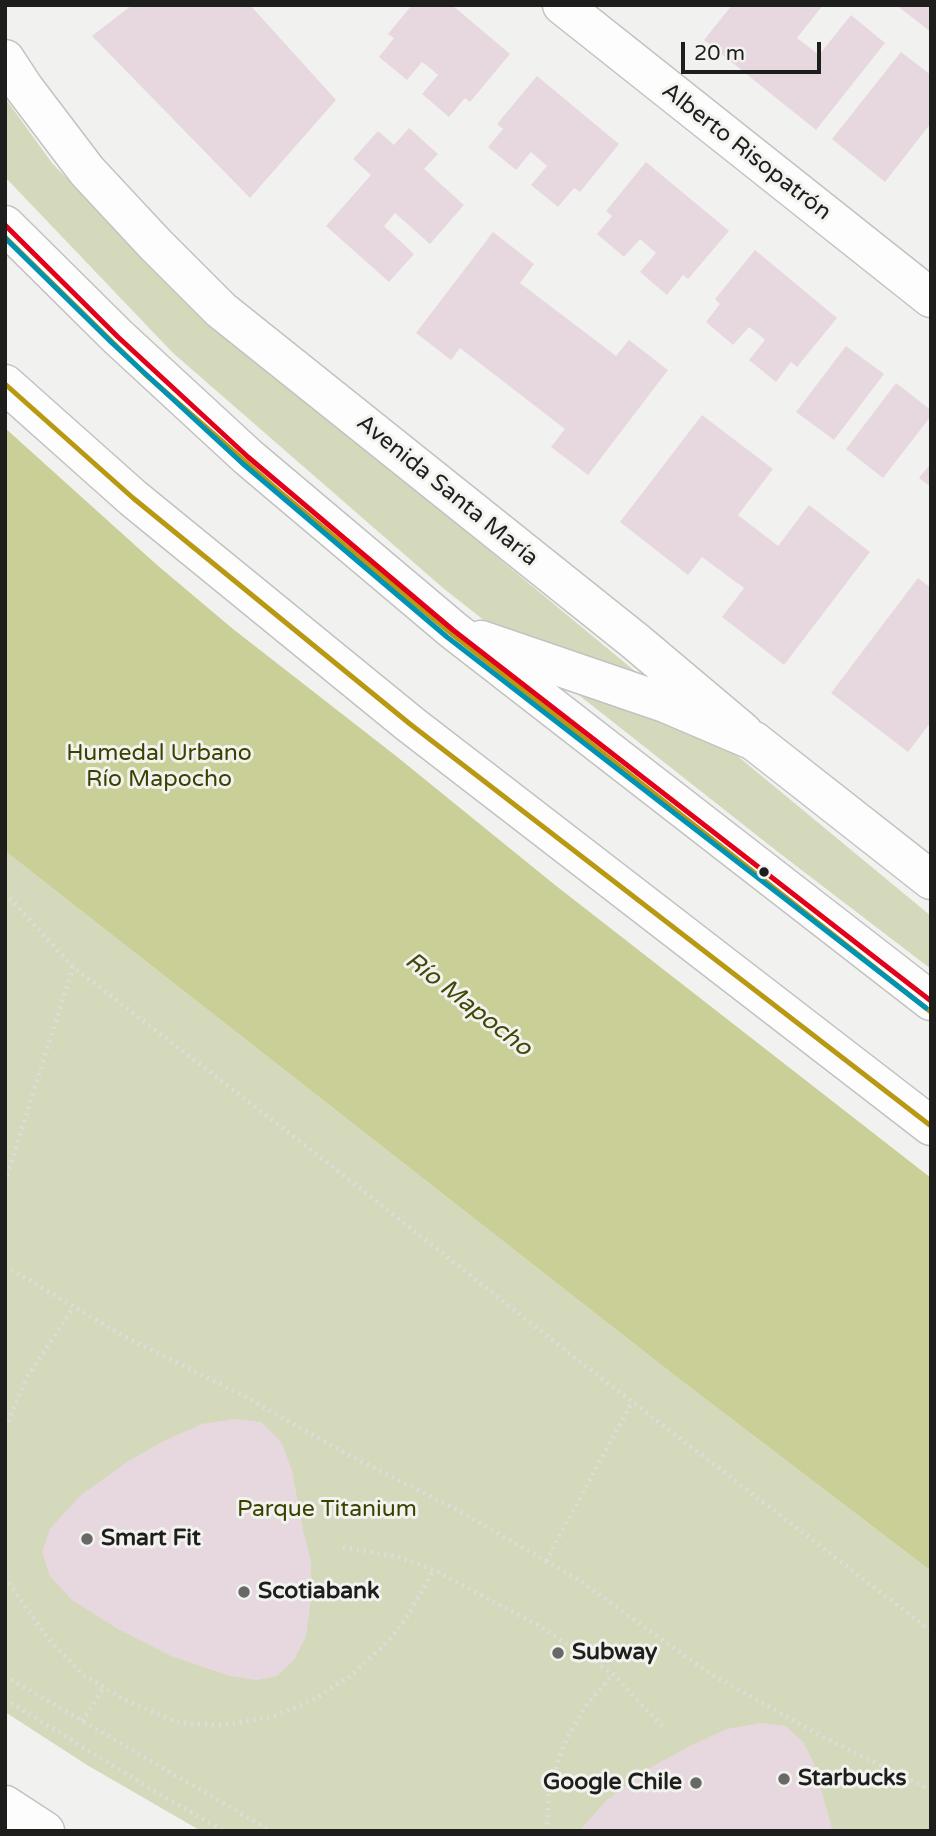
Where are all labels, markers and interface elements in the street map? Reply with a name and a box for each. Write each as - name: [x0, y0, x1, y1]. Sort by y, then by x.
- scale bar: [684, 28, 824, 72]
- text: 20 m: [694, 41, 745, 66]
- street label: Alberto Risopatrón: [656, 77, 836, 227]
- street label: Avenida Santa María: [351, 409, 543, 573]
- park label: Humedal Urbano Río Mapocho: [66, 740, 252, 794]
- unlabelled marker: [757, 865, 771, 879]
- water label: Río Mapocho: [399, 947, 537, 1063]
- park label: Parque Titanium: [237, 1496, 417, 1524]
- place label: Smart Fit: [101, 1525, 201, 1553]
- marker: Smart Fit: [79, 1531, 95, 1547]
- place label: Scotiabank: [258, 1578, 380, 1606]
- marker: Scotiabank: [236, 1584, 252, 1600]
- place label: Subway: [572, 1639, 657, 1667]
- marker: Subway: [550, 1645, 566, 1661]
- place label: Starbucks: [798, 1765, 906, 1793]
- place label: Google Chile: [543, 1769, 682, 1797]
- marker: Starbucks: [776, 1771, 792, 1787]
- marker: Google Chile: [688, 1775, 704, 1791]

